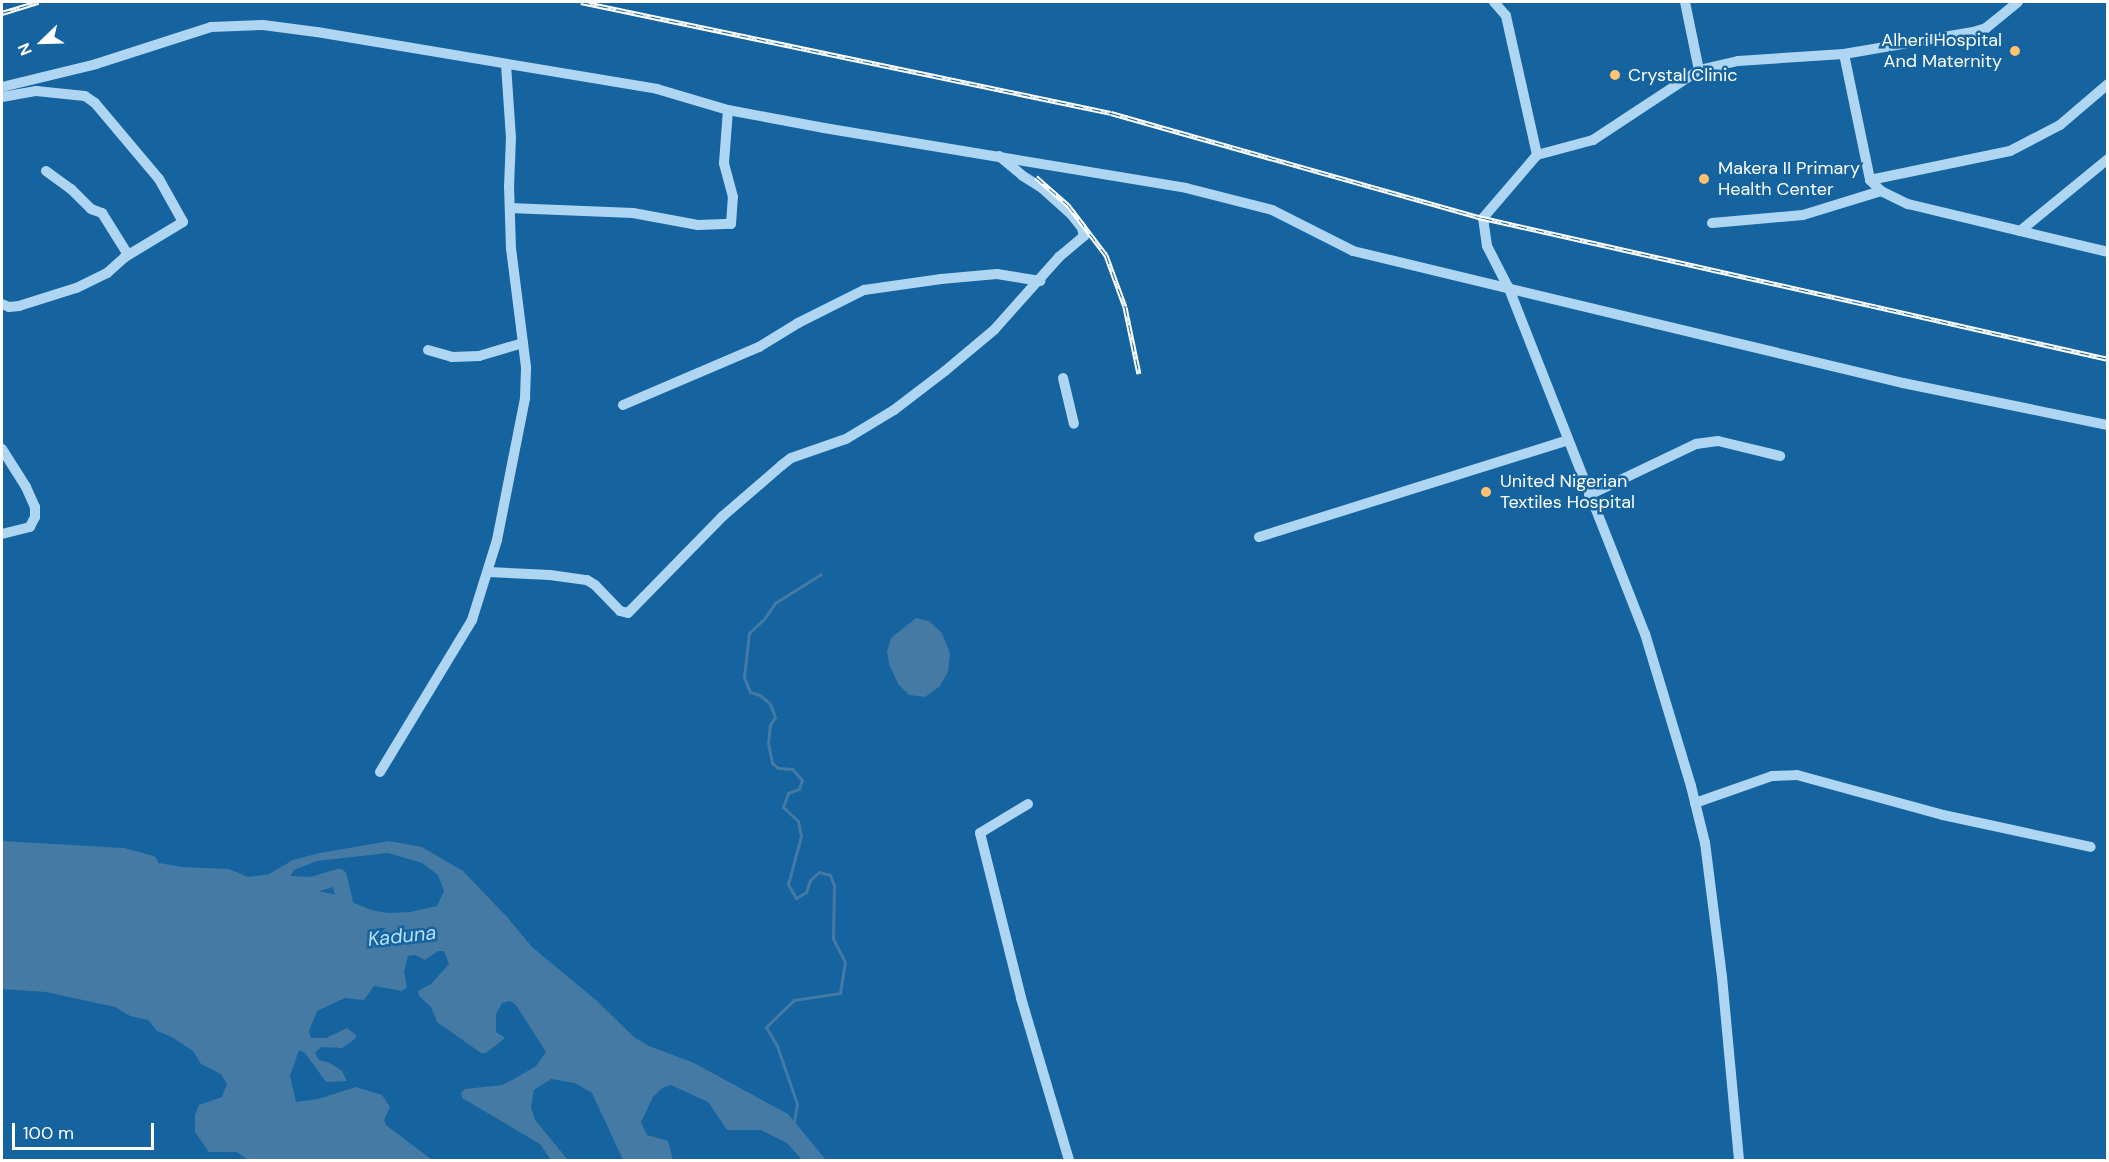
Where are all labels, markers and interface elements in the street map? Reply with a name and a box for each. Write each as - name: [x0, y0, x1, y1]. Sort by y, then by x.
- north arrow: [12, 12, 72, 72]
- place label: Alheri Hospital And Maternity: [1881, 30, 2002, 72]
- text: N: [13, 40, 37, 59]
- marker: Alheri Hospital And Maternity: [2006, 42, 2024, 60]
- place label: Crystal Clinic: [1628, 64, 1738, 86]
- marker: Crystal Clinic: [1606, 66, 1624, 84]
- place label: Makera II Primary Health Center: [1718, 158, 1860, 201]
- marker: Makera II Primary Health Center: [1695, 170, 1713, 188]
- place label: United Nigerian Textiles Hospital: [1500, 471, 1635, 514]
- marker: United Nigerian Textiles Hospital: [1477, 483, 1495, 501]
- water label: Kaduna: [367, 920, 437, 952]
- scale bar: [15, 1111, 158, 1149]
- text: 100 m: [23, 1121, 74, 1145]

